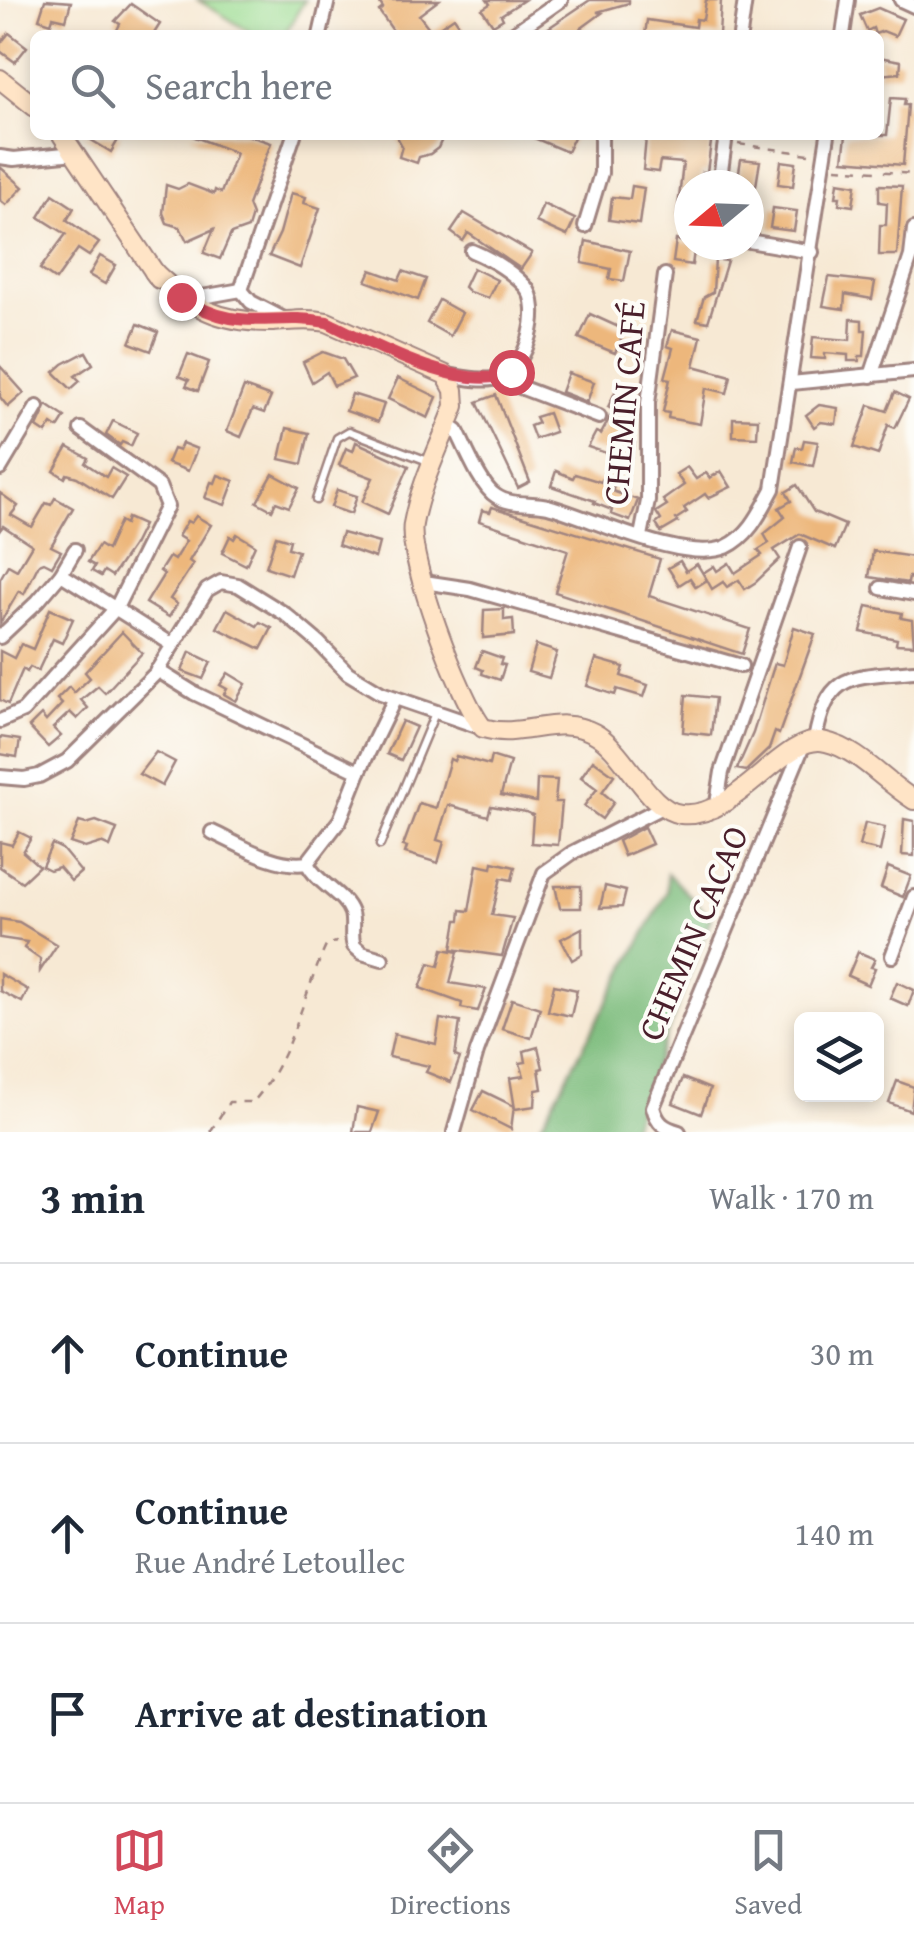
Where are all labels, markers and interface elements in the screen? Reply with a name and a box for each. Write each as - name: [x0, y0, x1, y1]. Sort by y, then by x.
- search box: [30, 30, 884, 140]
- text: Search here: [145, 57, 333, 113]
- icon: search: [65, 58, 120, 113]
- north arrow: [674, 170, 764, 260]
- route end: [159, 275, 205, 321]
- street label: CHEMIN CAFÉ: [589, 299, 658, 507]
- route start: [489, 350, 535, 396]
- street label: CHEMIN CACAO: [624, 818, 761, 1048]
- map controls: [794, 1012, 884, 1102]
- button: layers: [794, 1012, 884, 1102]
- text: 3 min: [40, 1167, 145, 1228]
- text: Walk · 170 m: [709, 1174, 874, 1221]
- text: Continue: [135, 1325, 288, 1381]
- icon: ahead: [40, 1326, 95, 1381]
- text: 30 m: [810, 1330, 874, 1377]
- text: Continue: [135, 1482, 288, 1538]
- icon: ahead: [40, 1506, 95, 1561]
- text: 140 m: [795, 1510, 874, 1557]
- text: Rue André Letoullec: [135, 1538, 405, 1585]
- text: Arrive at destination: [135, 1685, 488, 1741]
- icon: arrive: [40, 1686, 95, 1741]
- tab: Map: [112, 1823, 167, 1924]
- tab: Directions: [390, 1823, 511, 1924]
- tab: Saved: [734, 1823, 802, 1924]

